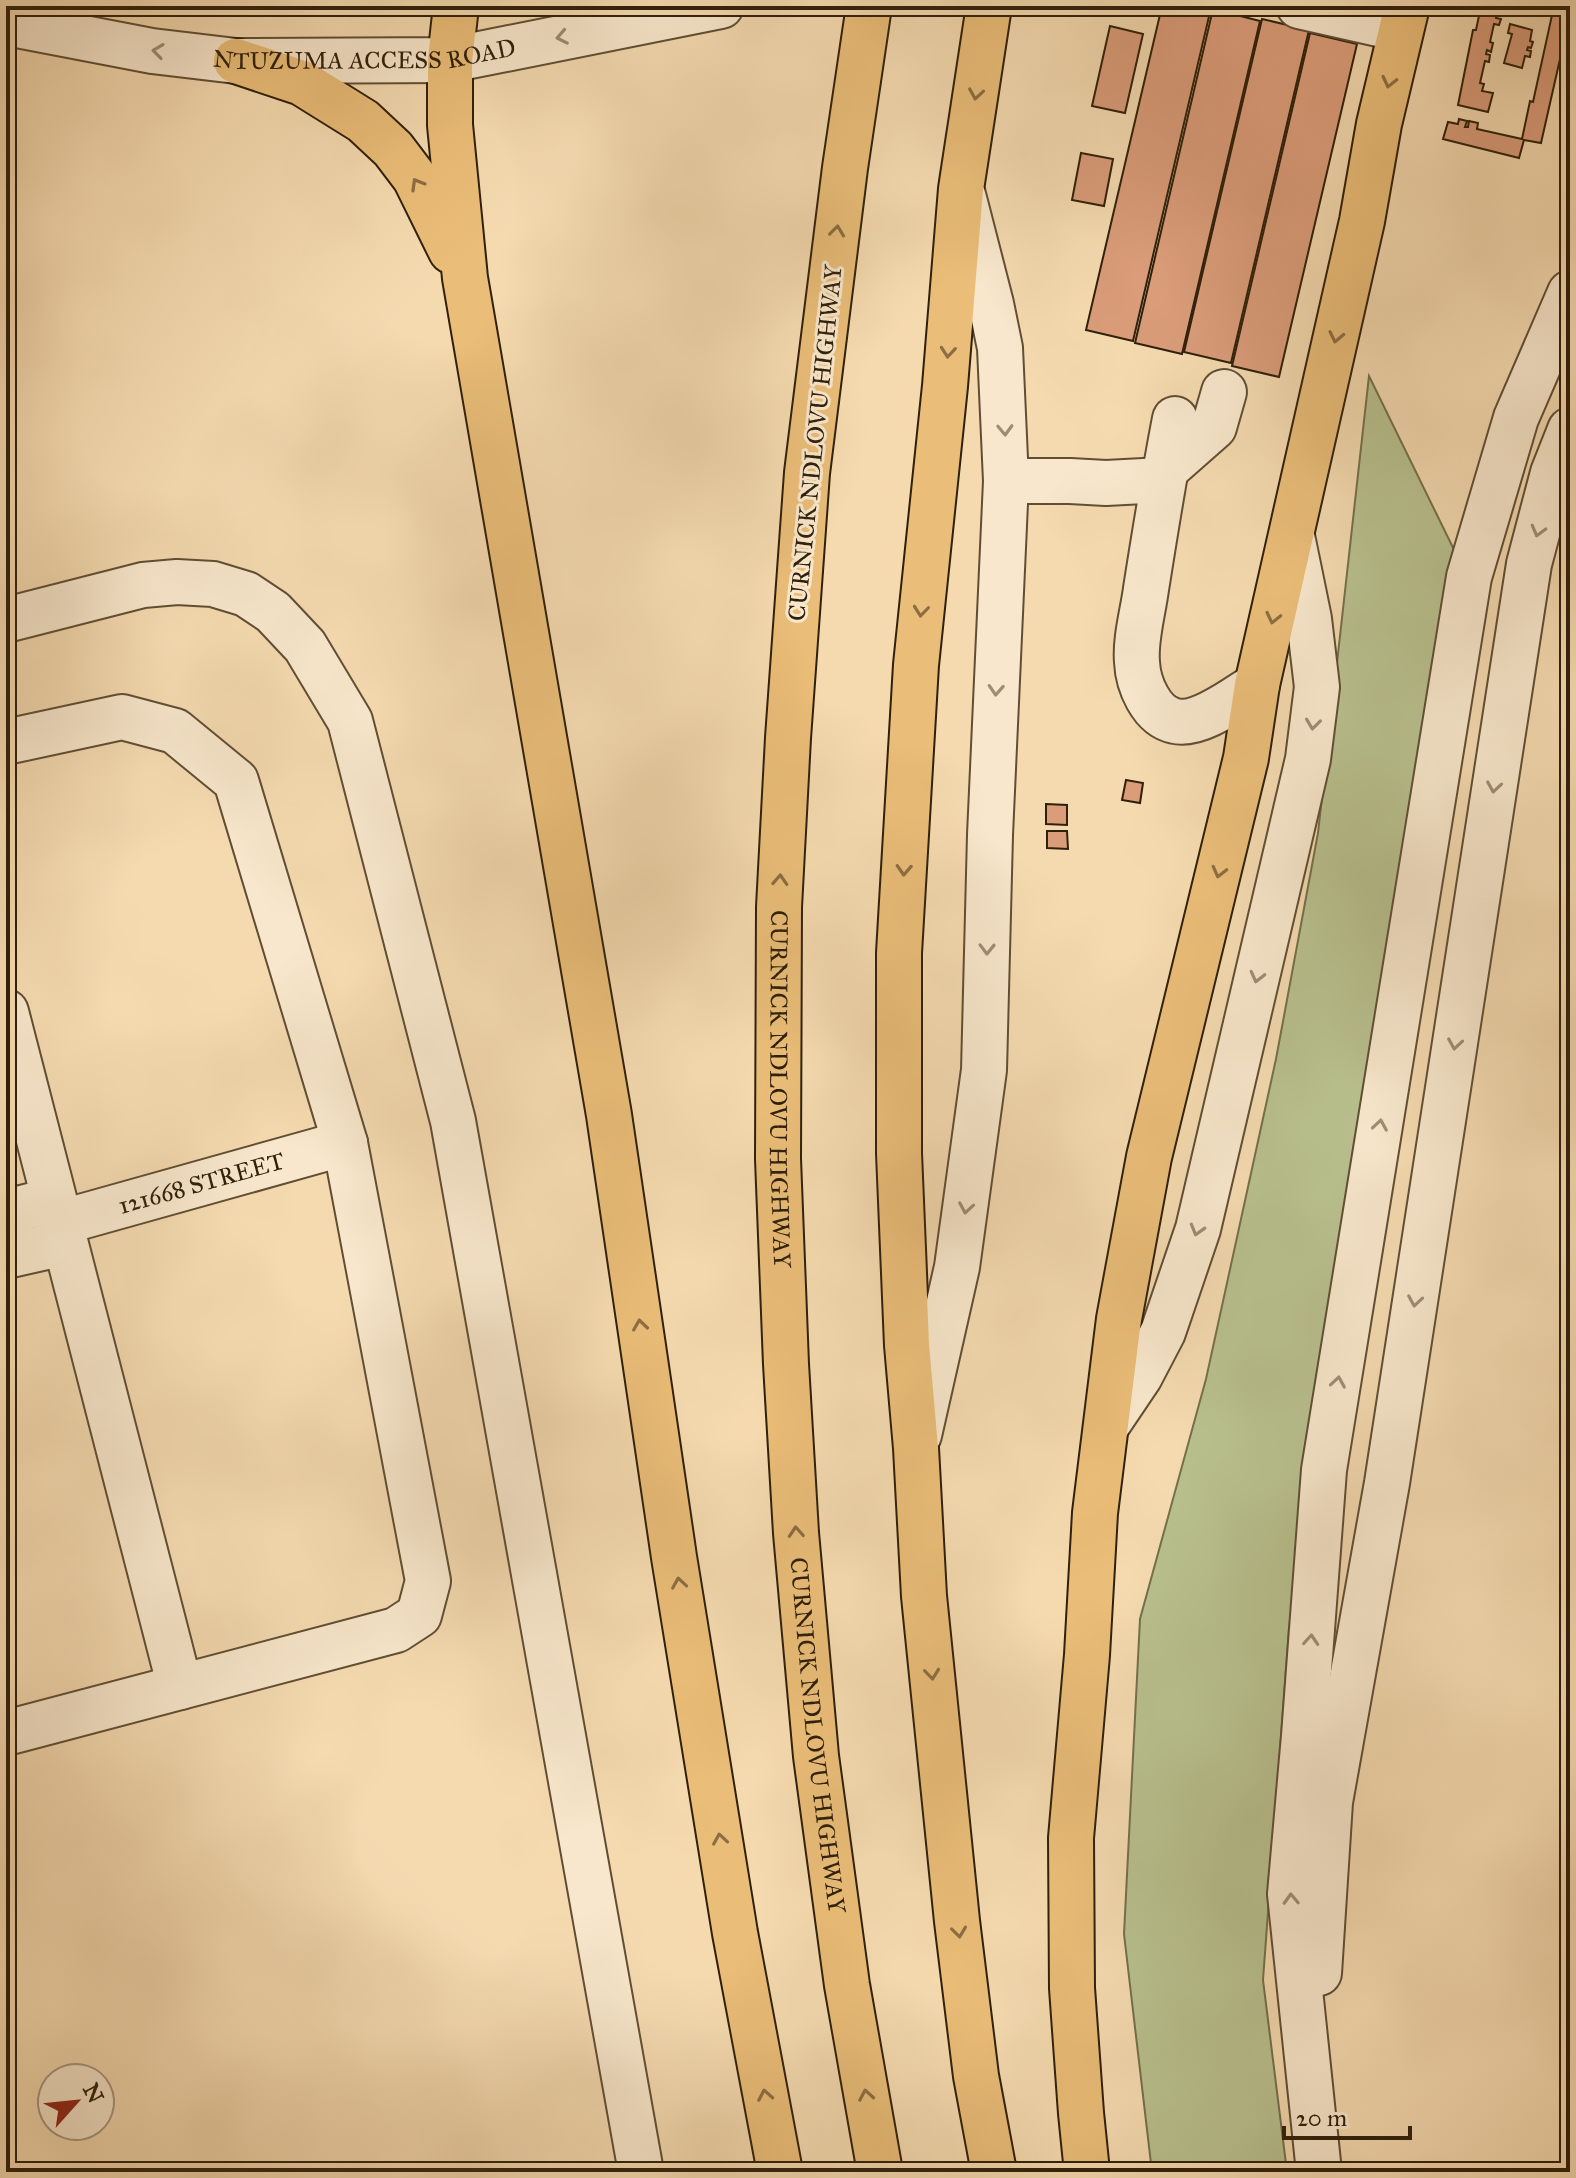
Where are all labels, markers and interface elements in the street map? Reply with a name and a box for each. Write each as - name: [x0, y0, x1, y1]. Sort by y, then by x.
- one-way arrow: [555, 28, 569, 45]
- street label: NTUZUMA ACCESS ROAD: [211, 32, 518, 76]
- one-way arrow: [151, 43, 165, 60]
- one-way arrow: [1381, 75, 1398, 88]
- one-way arrow: [968, 87, 985, 101]
- one-way arrow: [411, 178, 427, 193]
- one-way arrow: [828, 224, 845, 238]
- street label: CURNICK NDLOVU HIGHWAY: [781, 263, 849, 623]
- one-way arrow: [1328, 329, 1345, 343]
- one-way arrow: [939, 346, 956, 359]
- one-way arrow: [996, 424, 1013, 437]
- one-way arrow: [1530, 523, 1547, 537]
- one-way arrow: [913, 605, 930, 618]
- one-way arrow: [1265, 610, 1282, 624]
- one-way arrow: [988, 684, 1005, 697]
- one-way arrow: [1304, 718, 1321, 731]
- one-way arrow: [1486, 780, 1503, 794]
- one-way arrow: [896, 864, 913, 877]
- one-way arrow: [1211, 864, 1228, 878]
- one-way arrow: [772, 873, 789, 886]
- street label: CURNICK NDLOVU HIGHWAY: [763, 910, 797, 1269]
- one-way arrow: [978, 943, 996, 956]
- one-way arrow: [1249, 970, 1266, 984]
- one-way arrow: [1447, 1037, 1464, 1051]
- one-way arrow: [1370, 1119, 1387, 1132]
- street label: 121668 STREET: [115, 1146, 288, 1221]
- one-way arrow: [958, 1201, 975, 1215]
- one-way arrow: [1190, 1223, 1206, 1237]
- one-way arrow: [1407, 1294, 1424, 1307]
- one-way arrow: [632, 1319, 649, 1332]
- one-way arrow: [1329, 1375, 1346, 1389]
- one-way arrow: [788, 1525, 805, 1538]
- street label: CURNICK NDLOVU HIGHWAY: [783, 1556, 852, 1916]
- one-way arrow: [671, 1576, 688, 1589]
- one-way arrow: [1302, 1633, 1319, 1646]
- one-way arrow: [923, 1668, 940, 1681]
- one-way arrow: [713, 1832, 730, 1846]
- one-way arrow: [1283, 1893, 1300, 1905]
- one-way arrow: [950, 1926, 967, 1939]
- north arrow: [36, 2062, 116, 2142]
- text: N: [77, 2079, 110, 2108]
- one-way arrow: [859, 2088, 876, 2102]
- one-way arrow: [757, 2089, 774, 2102]
- scale bar: [1284, 2090, 1410, 2140]
- text: 20 m: [1296, 2103, 1347, 2133]

